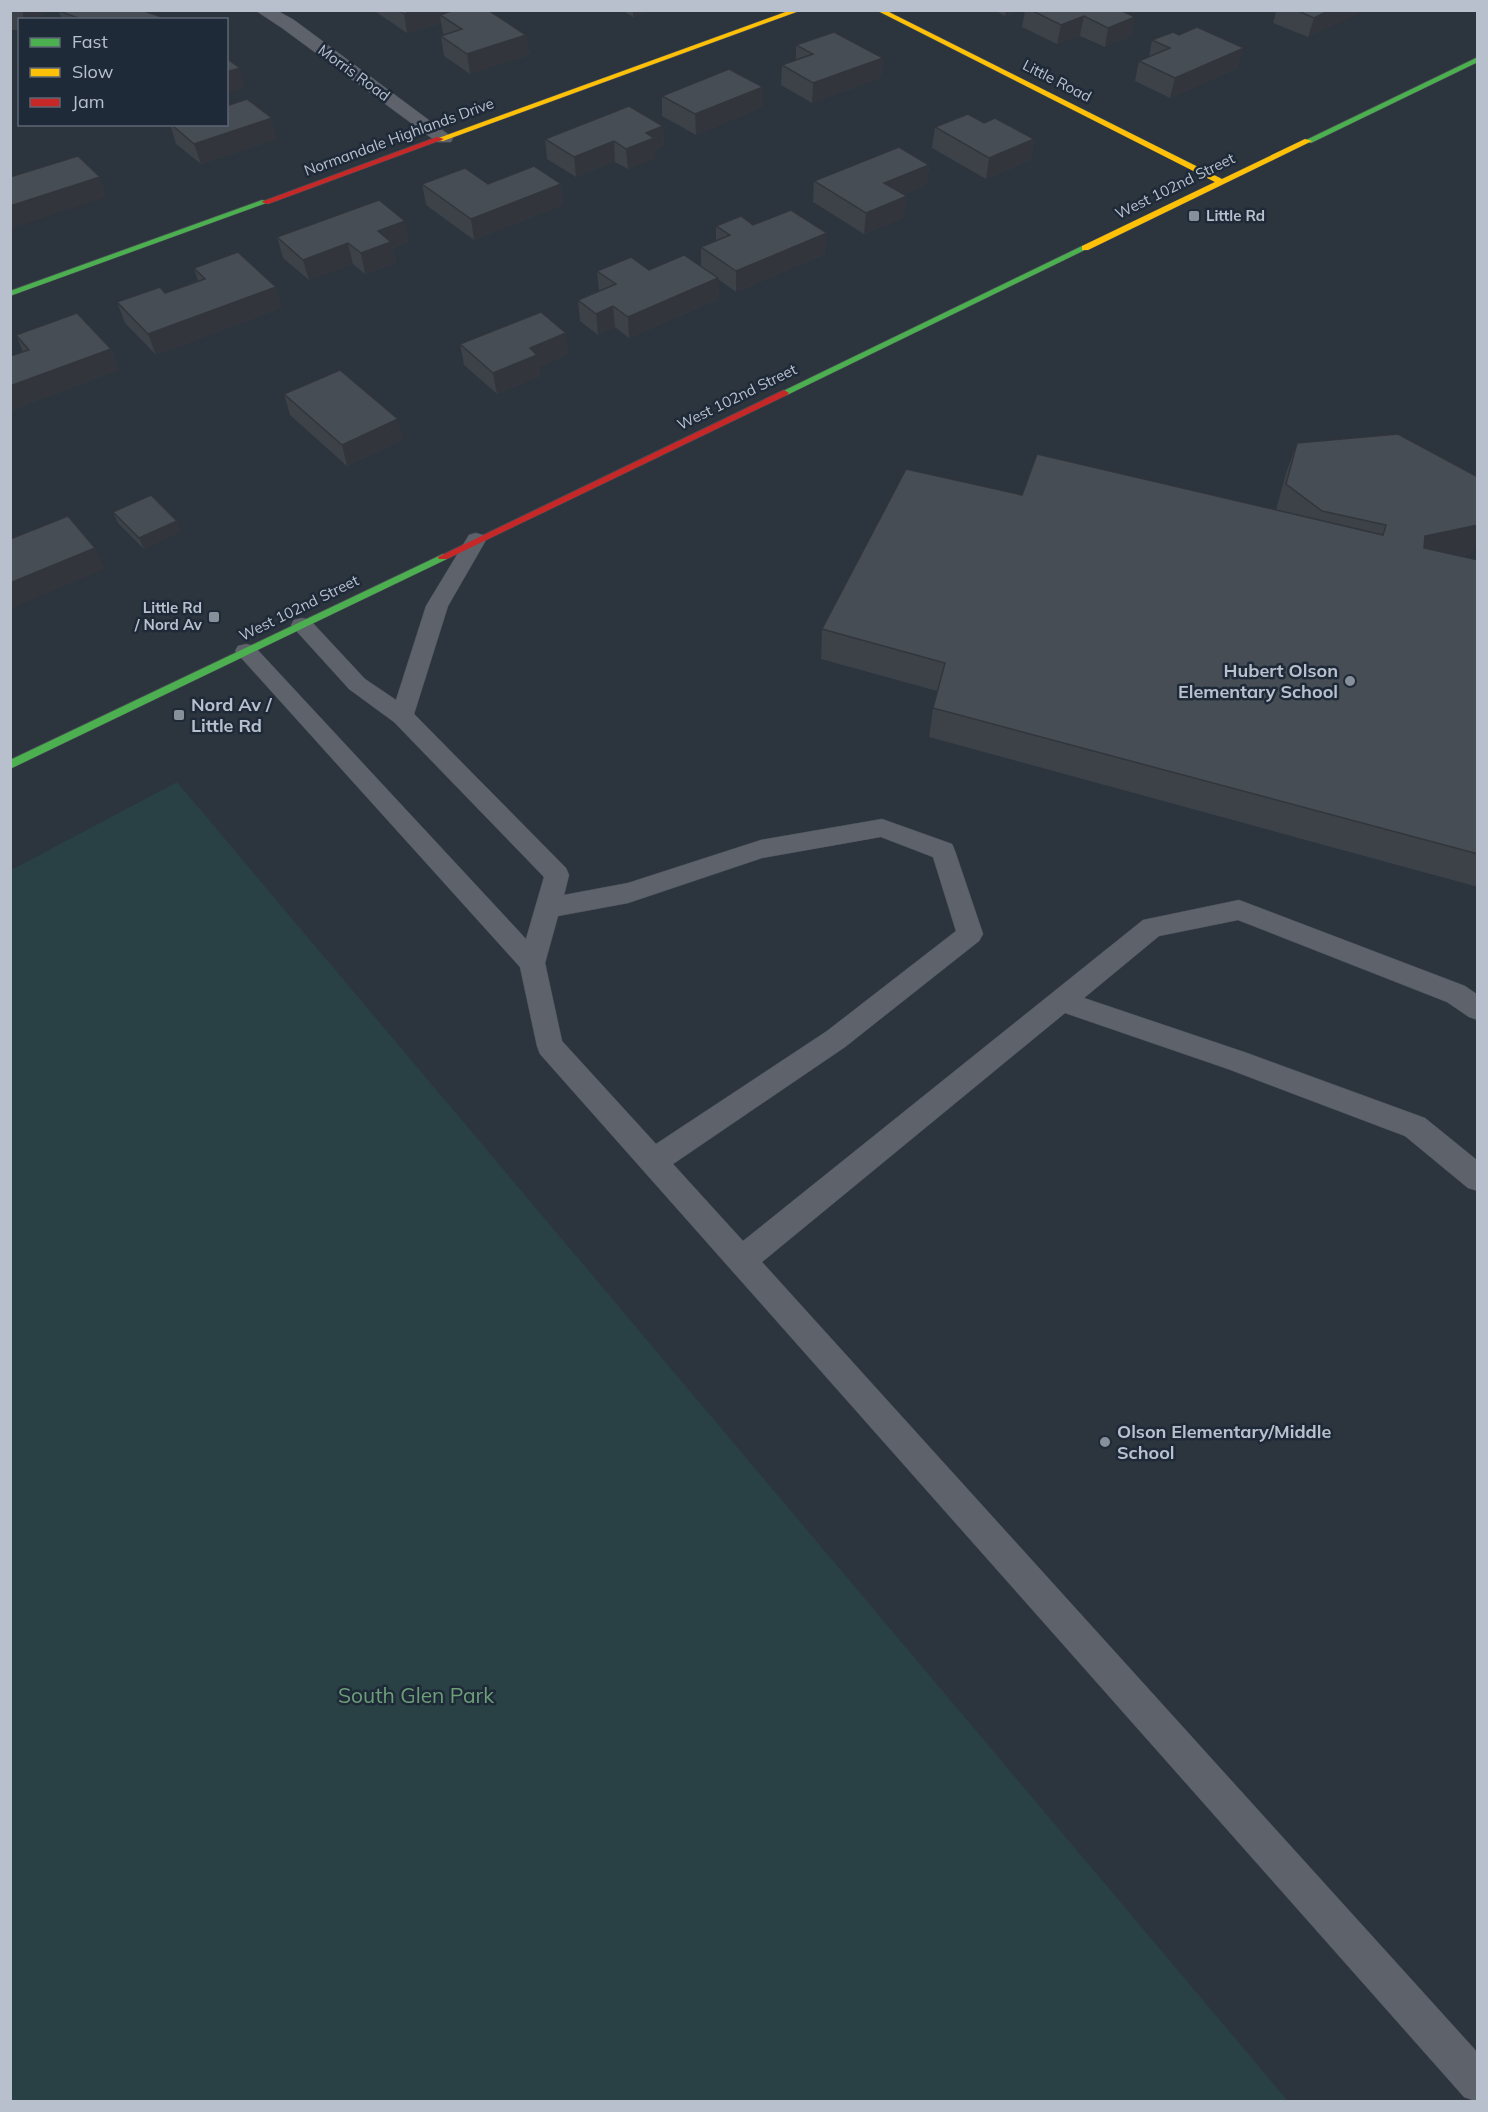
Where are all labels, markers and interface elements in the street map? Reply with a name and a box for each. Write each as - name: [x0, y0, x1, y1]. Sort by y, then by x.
- legend: [18, 18, 228, 126]
- text: Fast: [72, 30, 108, 53]
- street label: Morris Road: [315, 40, 394, 105]
- street label: Little Road: [1020, 55, 1095, 106]
- text: Slow: [72, 60, 114, 83]
- text: Jam: [72, 90, 105, 113]
- street label: Normandale Highlands Drive: [301, 93, 496, 180]
- street label: West 102nd Street: [1112, 148, 1238, 223]
- place label: Little Rd: [1206, 206, 1265, 225]
- marker: Little Rd: [1187, 209, 1201, 223]
- street label: West 102nd Street: [674, 359, 800, 434]
- street label: West 102nd Street: [236, 570, 362, 645]
- place label: Little Rd / Nord Av: [134, 598, 203, 634]
- marker: Little Rd / Nord Av: [207, 610, 221, 624]
- place label: Hubert Olson Elementary School: [1178, 659, 1338, 703]
- marker: Hubert Olson Elementary School: [1343, 674, 1357, 688]
- place label: Nord Av / Little Rd: [191, 693, 273, 737]
- marker: Nord Av / Little Rd: [172, 708, 186, 722]
- place label: Olson Elementary/Middle School: [1117, 1420, 1331, 1464]
- marker: Olson Elementary/Middle School: [1098, 1435, 1112, 1449]
- park label: South Glen Park: [338, 1682, 494, 1708]

